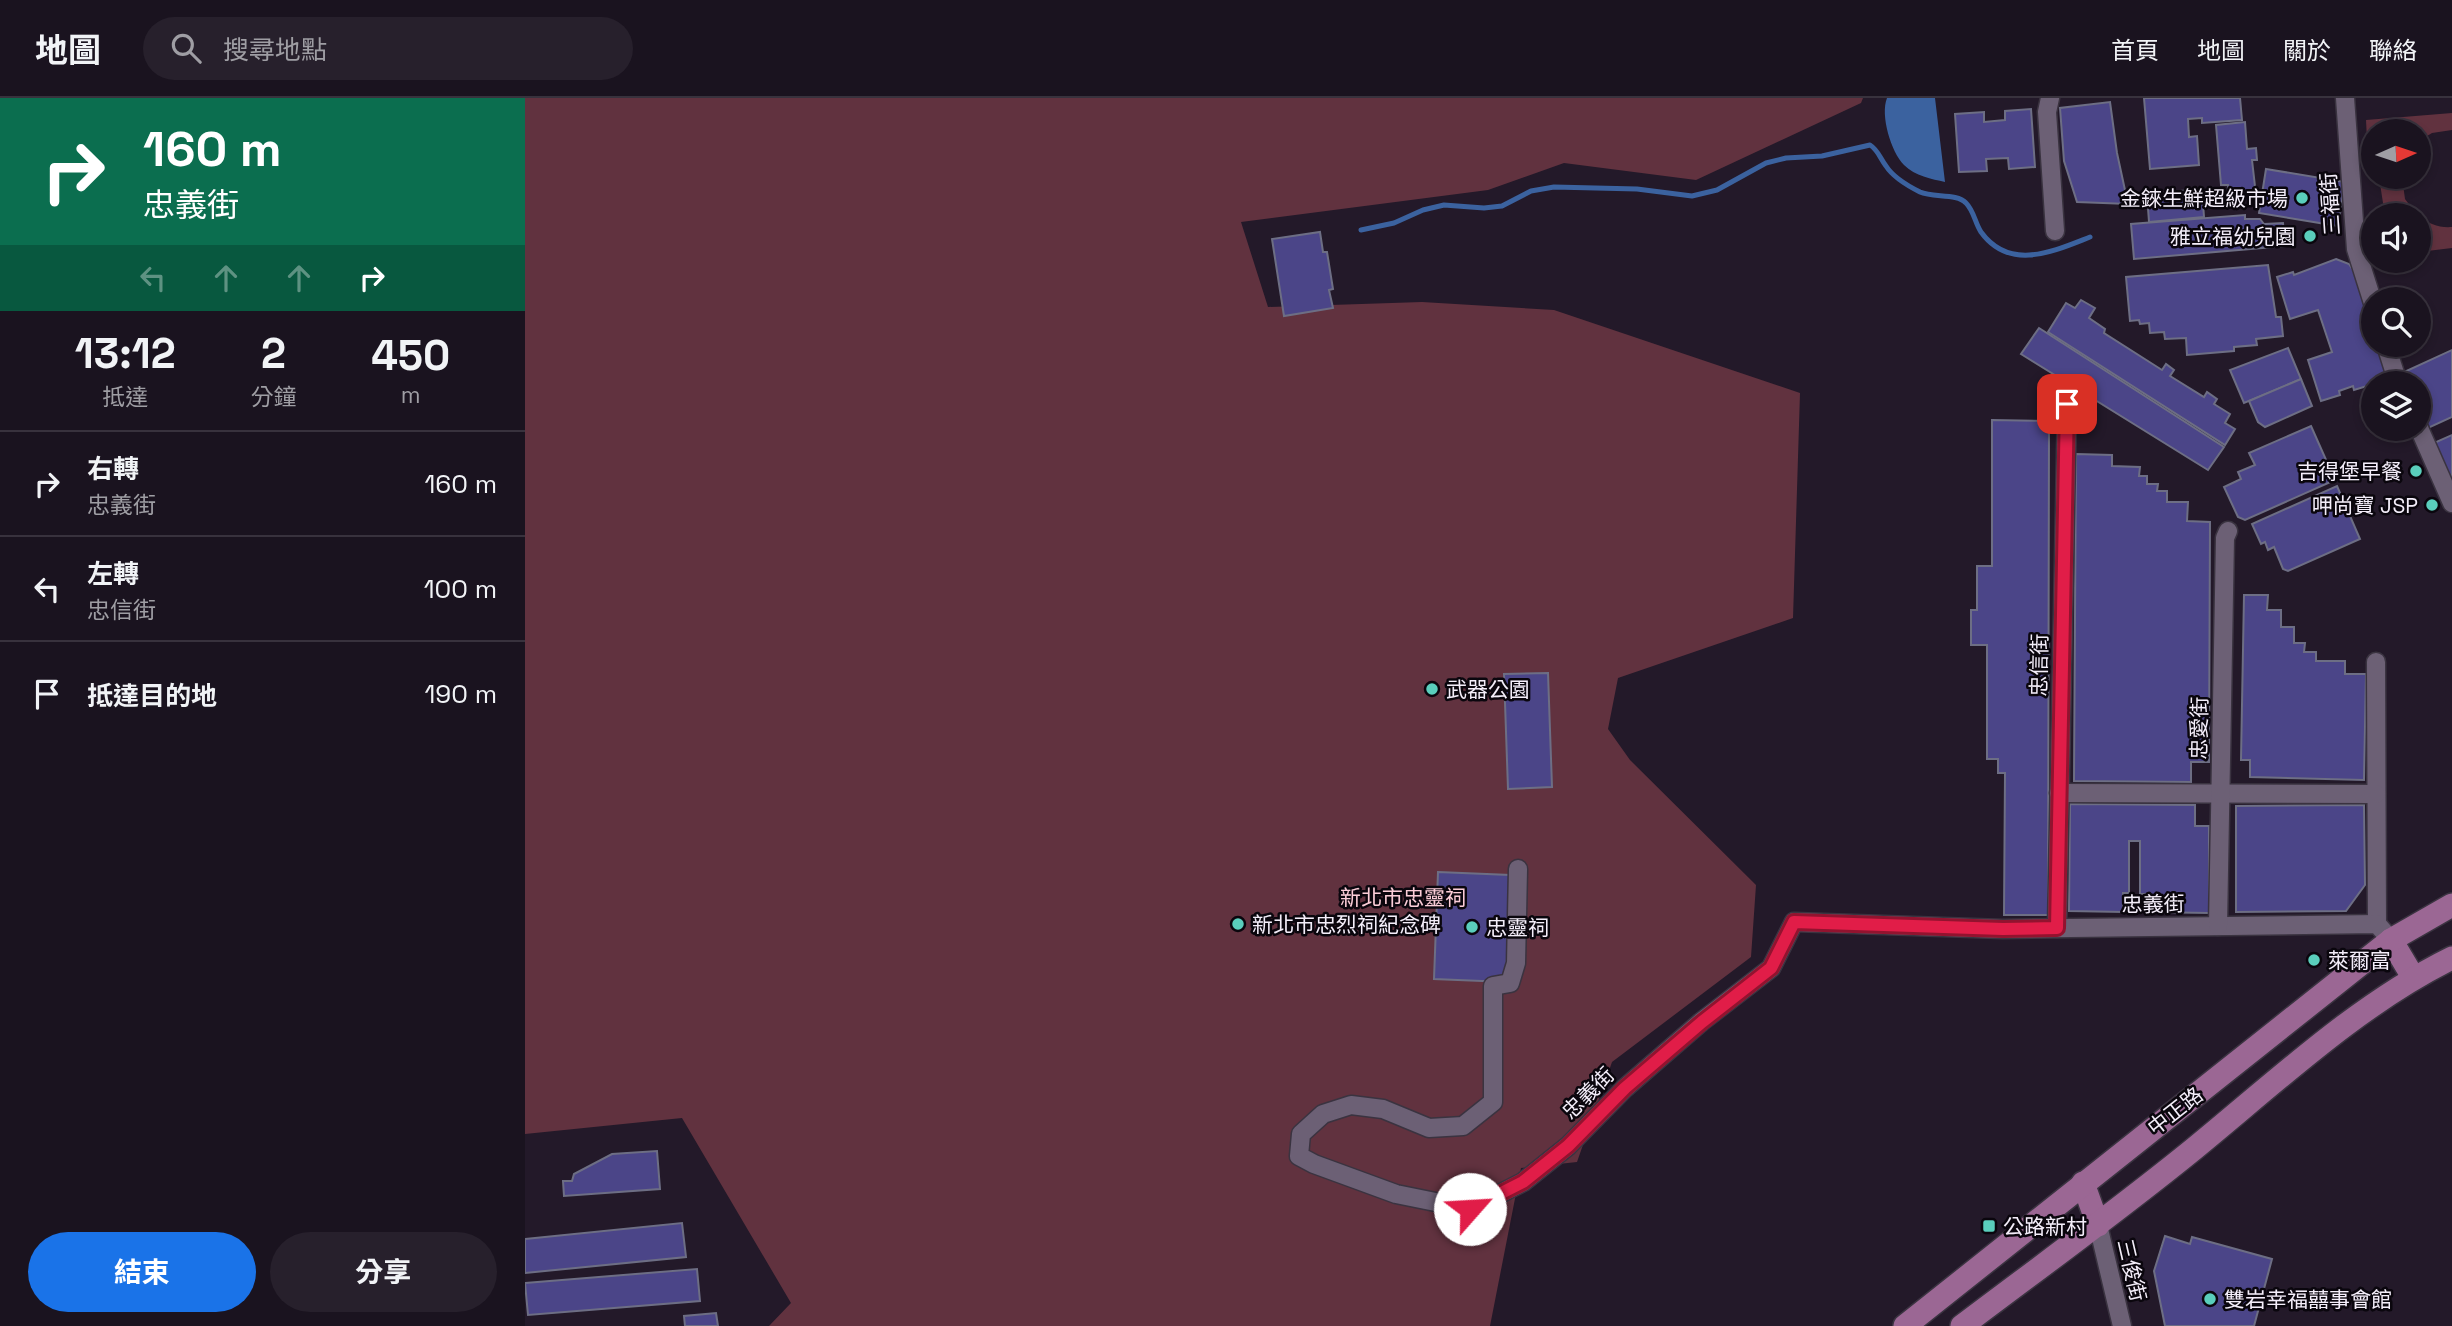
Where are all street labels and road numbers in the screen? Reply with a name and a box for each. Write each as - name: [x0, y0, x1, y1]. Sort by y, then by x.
- street label: 三福街: [2314, 172, 2346, 236]
- street label: 忠信街: [2025, 633, 2053, 697]
- street label: 忠愛街: [2185, 696, 2213, 760]
- street label: 忠義街: [2121, 890, 2185, 918]
- street label: 忠義街: [1556, 1061, 1620, 1125]
- street label: 中正路: [2142, 1081, 2208, 1141]
- street label: 三俊街: [2112, 1236, 2152, 1304]

